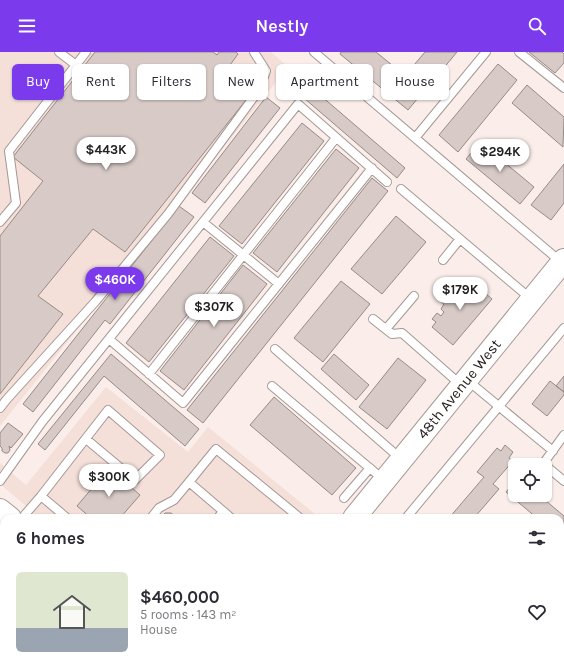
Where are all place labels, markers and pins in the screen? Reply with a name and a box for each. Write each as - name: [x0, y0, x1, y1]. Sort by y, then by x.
- pin: $443K: [78, 137, 134, 171]
- pin: $294K: [472, 139, 528, 173]
- pin: $460K: [87, 267, 143, 301]
- pin: $179K: [432, 277, 488, 311]
- pin: $307K: [186, 294, 242, 328]
- pin: $300K: [81, 464, 137, 498]

